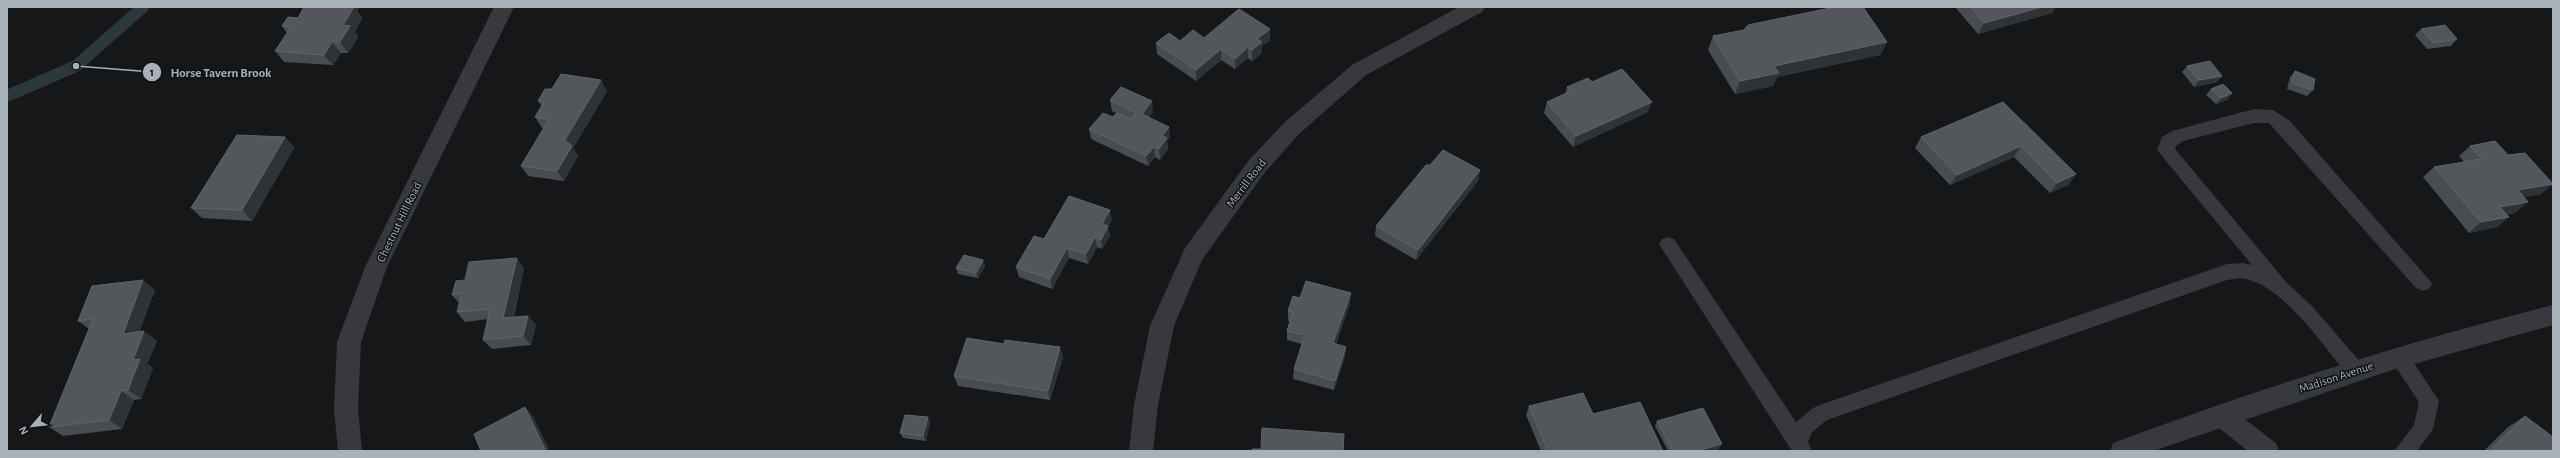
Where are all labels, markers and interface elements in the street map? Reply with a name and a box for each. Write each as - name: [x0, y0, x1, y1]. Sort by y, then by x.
- callout: Horse Tavern Brook: [142, 60, 279, 85]
- text: 1: [150, 66, 154, 78]
- text: Horse Tavern Brook: [170, 67, 272, 80]
- street label: Merrill Road: [1224, 157, 1268, 209]
- street label: Chestnut Hill Road: [374, 180, 424, 264]
- street label: Madison Avenue: [2297, 359, 2375, 395]
- north arrow: [12, 406, 52, 446]
- text: N: [17, 424, 30, 436]

